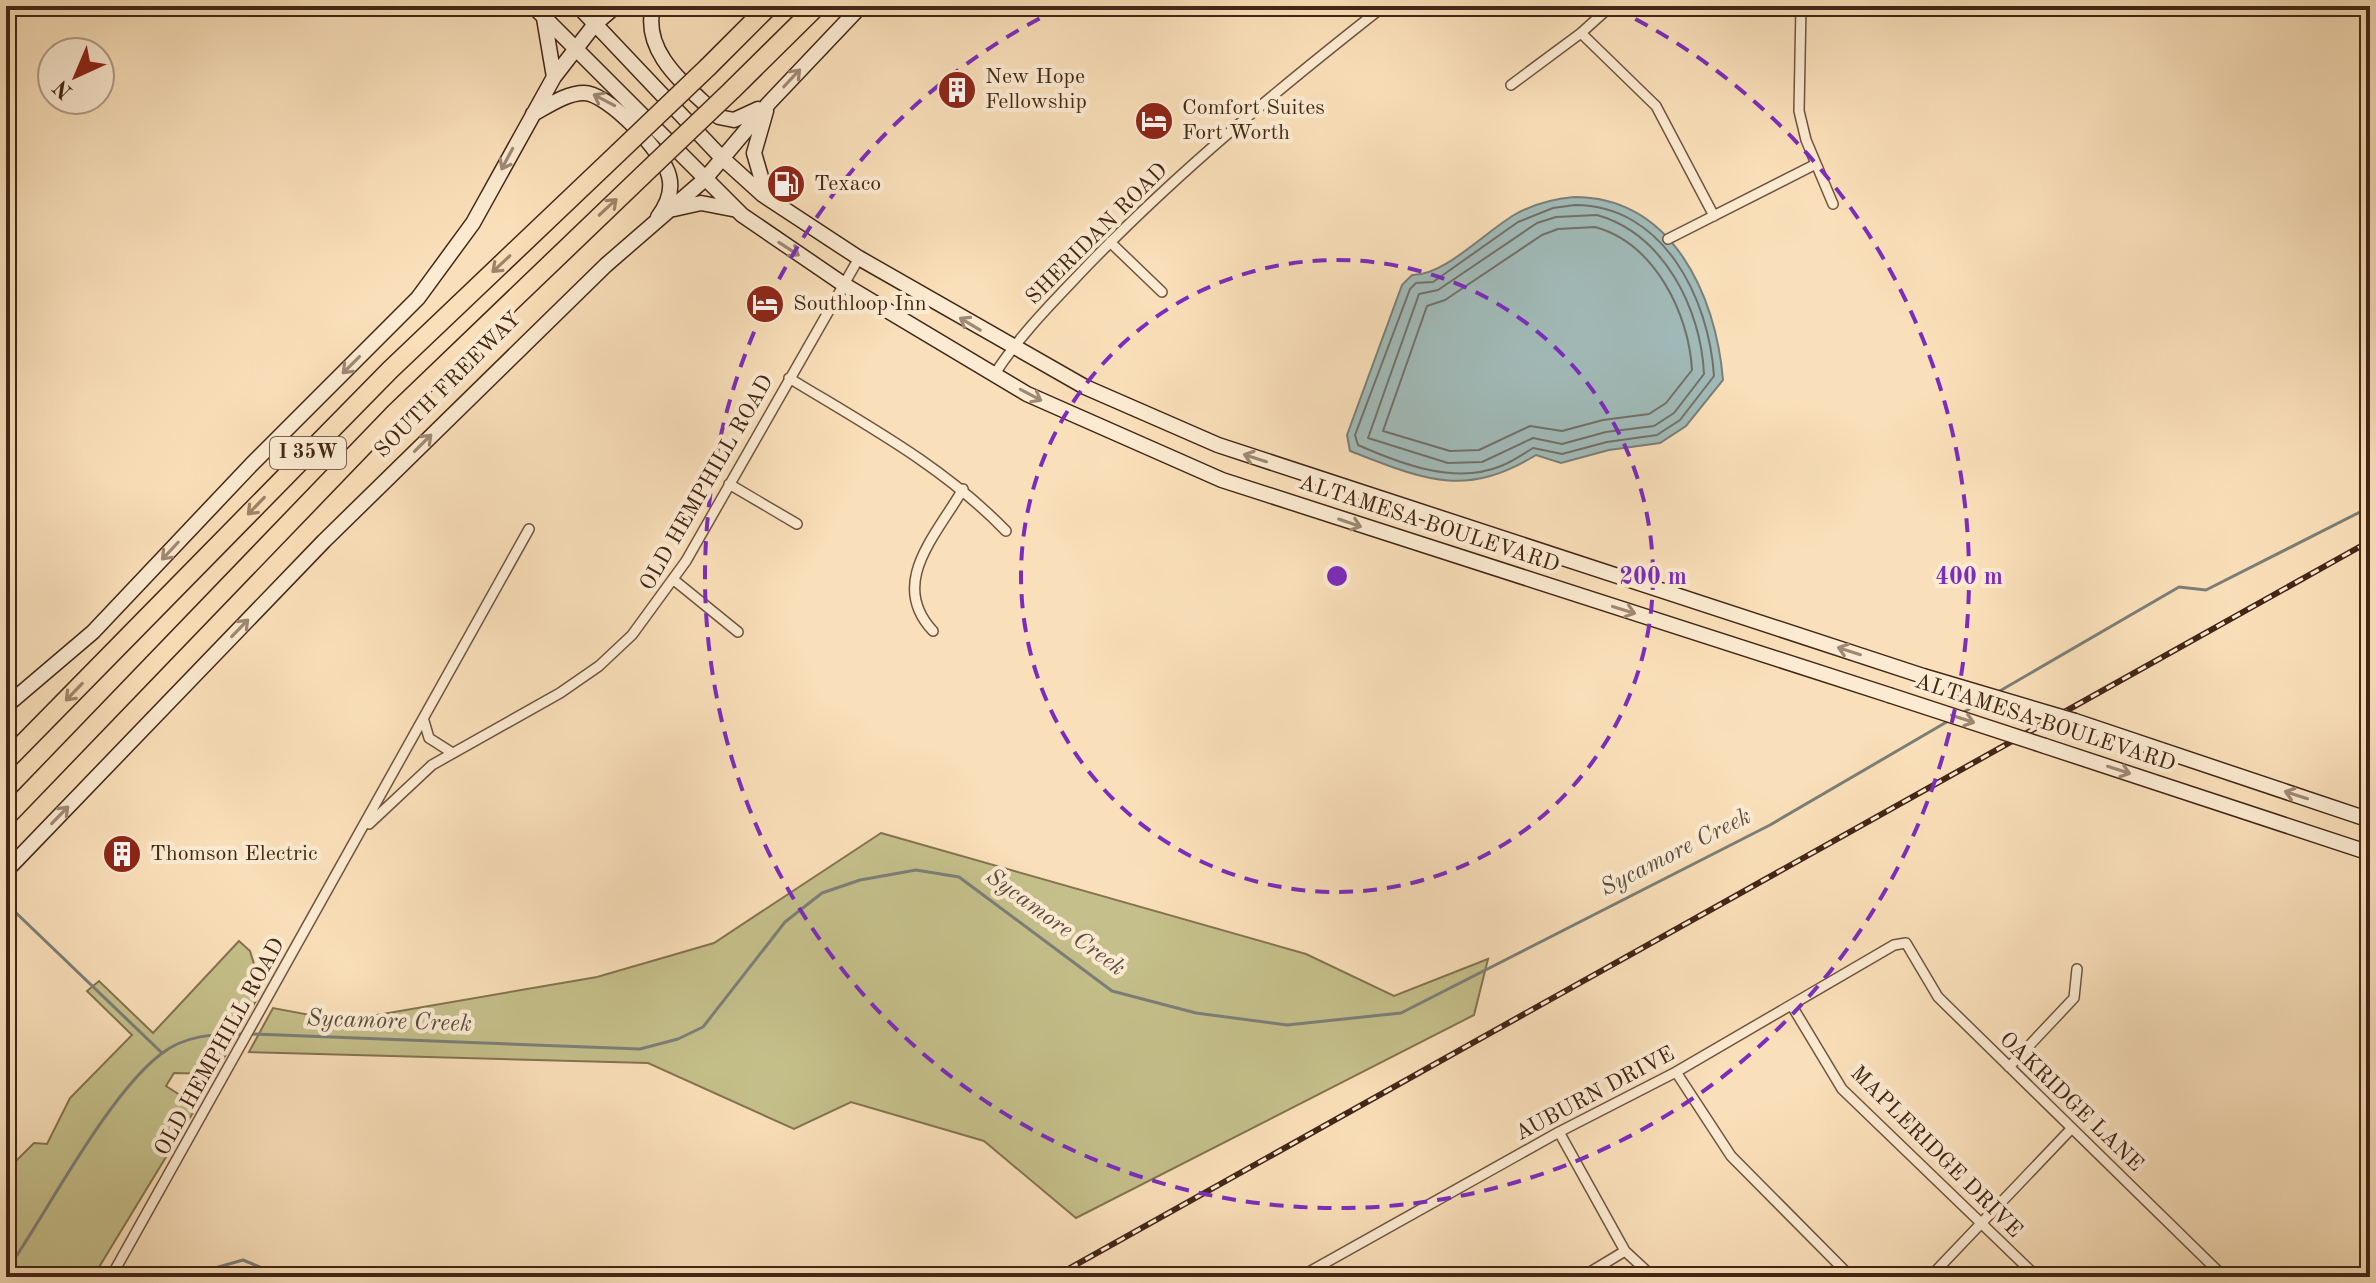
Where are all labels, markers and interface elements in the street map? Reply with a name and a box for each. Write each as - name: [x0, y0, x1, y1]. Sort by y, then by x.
- north arrow: [36, 36, 116, 116]
- place label: New Hope Fellowship: [985, 66, 1087, 113]
- one-way arrow: [782, 69, 801, 89]
- building icon: New Hope Fellowship: [936, 69, 978, 111]
- text: N: [50, 75, 77, 103]
- one-way arrow: [593, 92, 616, 108]
- place label: Comfort Suites Fort Worth: [1182, 97, 1325, 144]
- hotel icon: Comfort Suites Fort Worth: [1133, 100, 1175, 142]
- one-way arrow: [498, 147, 514, 171]
- street label: SHERIDAN ROAD: [1022, 159, 1172, 309]
- fuel station icon: Texaco: [765, 163, 807, 205]
- place label: Texaco: [814, 173, 881, 195]
- one-way arrow: [598, 198, 618, 217]
- one-way arrow: [777, 241, 799, 257]
- one-way arrow: [491, 255, 511, 273]
- hotel icon: Southloop Inn: [744, 283, 786, 325]
- place label: Southloop Inn: [793, 293, 927, 315]
- street label: SOUTH FREEWAY: [371, 308, 525, 462]
- one-way arrow: [959, 316, 982, 332]
- one-way arrow: [341, 356, 361, 375]
- street label: OLD HEMPHILL ROAD: [636, 371, 778, 595]
- one-way arrow: [1018, 388, 1042, 404]
- one-way arrow: [413, 434, 432, 453]
- road number: I 35W: [270, 437, 346, 469]
- one-way arrow: [1243, 449, 1268, 464]
- street label: ALTAMESA BOULEVARD: [1296, 471, 1562, 577]
- one-way arrow: [247, 496, 266, 515]
- one-way arrow: [1337, 516, 1362, 531]
- one-way arrow: [161, 541, 179, 561]
- centre of rings: [1323, 562, 1351, 590]
- text: 200 m: [1619, 566, 1687, 590]
- text: 400 m: [1935, 566, 2003, 590]
- one-way arrow: [1611, 604, 1636, 618]
- one-way arrow: [231, 618, 250, 638]
- one-way arrow: [1836, 643, 1861, 658]
- street label: ALTAMESA BOULEVARD: [1912, 670, 2178, 776]
- one-way arrow: [65, 682, 84, 701]
- one-way arrow: [1951, 713, 1976, 728]
- one-way arrow: [2106, 764, 2131, 778]
- one-way arrow: [2284, 787, 2309, 801]
- water label: Sycamore Creek: [1597, 805, 1755, 901]
- one-way arrow: [50, 806, 69, 825]
- building icon: Thomson Electric: [101, 833, 143, 875]
- place label: Thomson Electric: [150, 843, 318, 865]
- water label: Sycamore Creek: [981, 865, 1129, 981]
- street label: OLD HEMPHILL ROAD: [151, 935, 289, 1159]
- water label: Sycamore Creek: [306, 1007, 472, 1037]
- street label: OAKRIDGE LANE: [1995, 1028, 2147, 1176]
- street label: AUBURN DRIVE: [1512, 1043, 1678, 1145]
- street label: MAPLERIDGE DRIVE: [1846, 1062, 2026, 1242]

